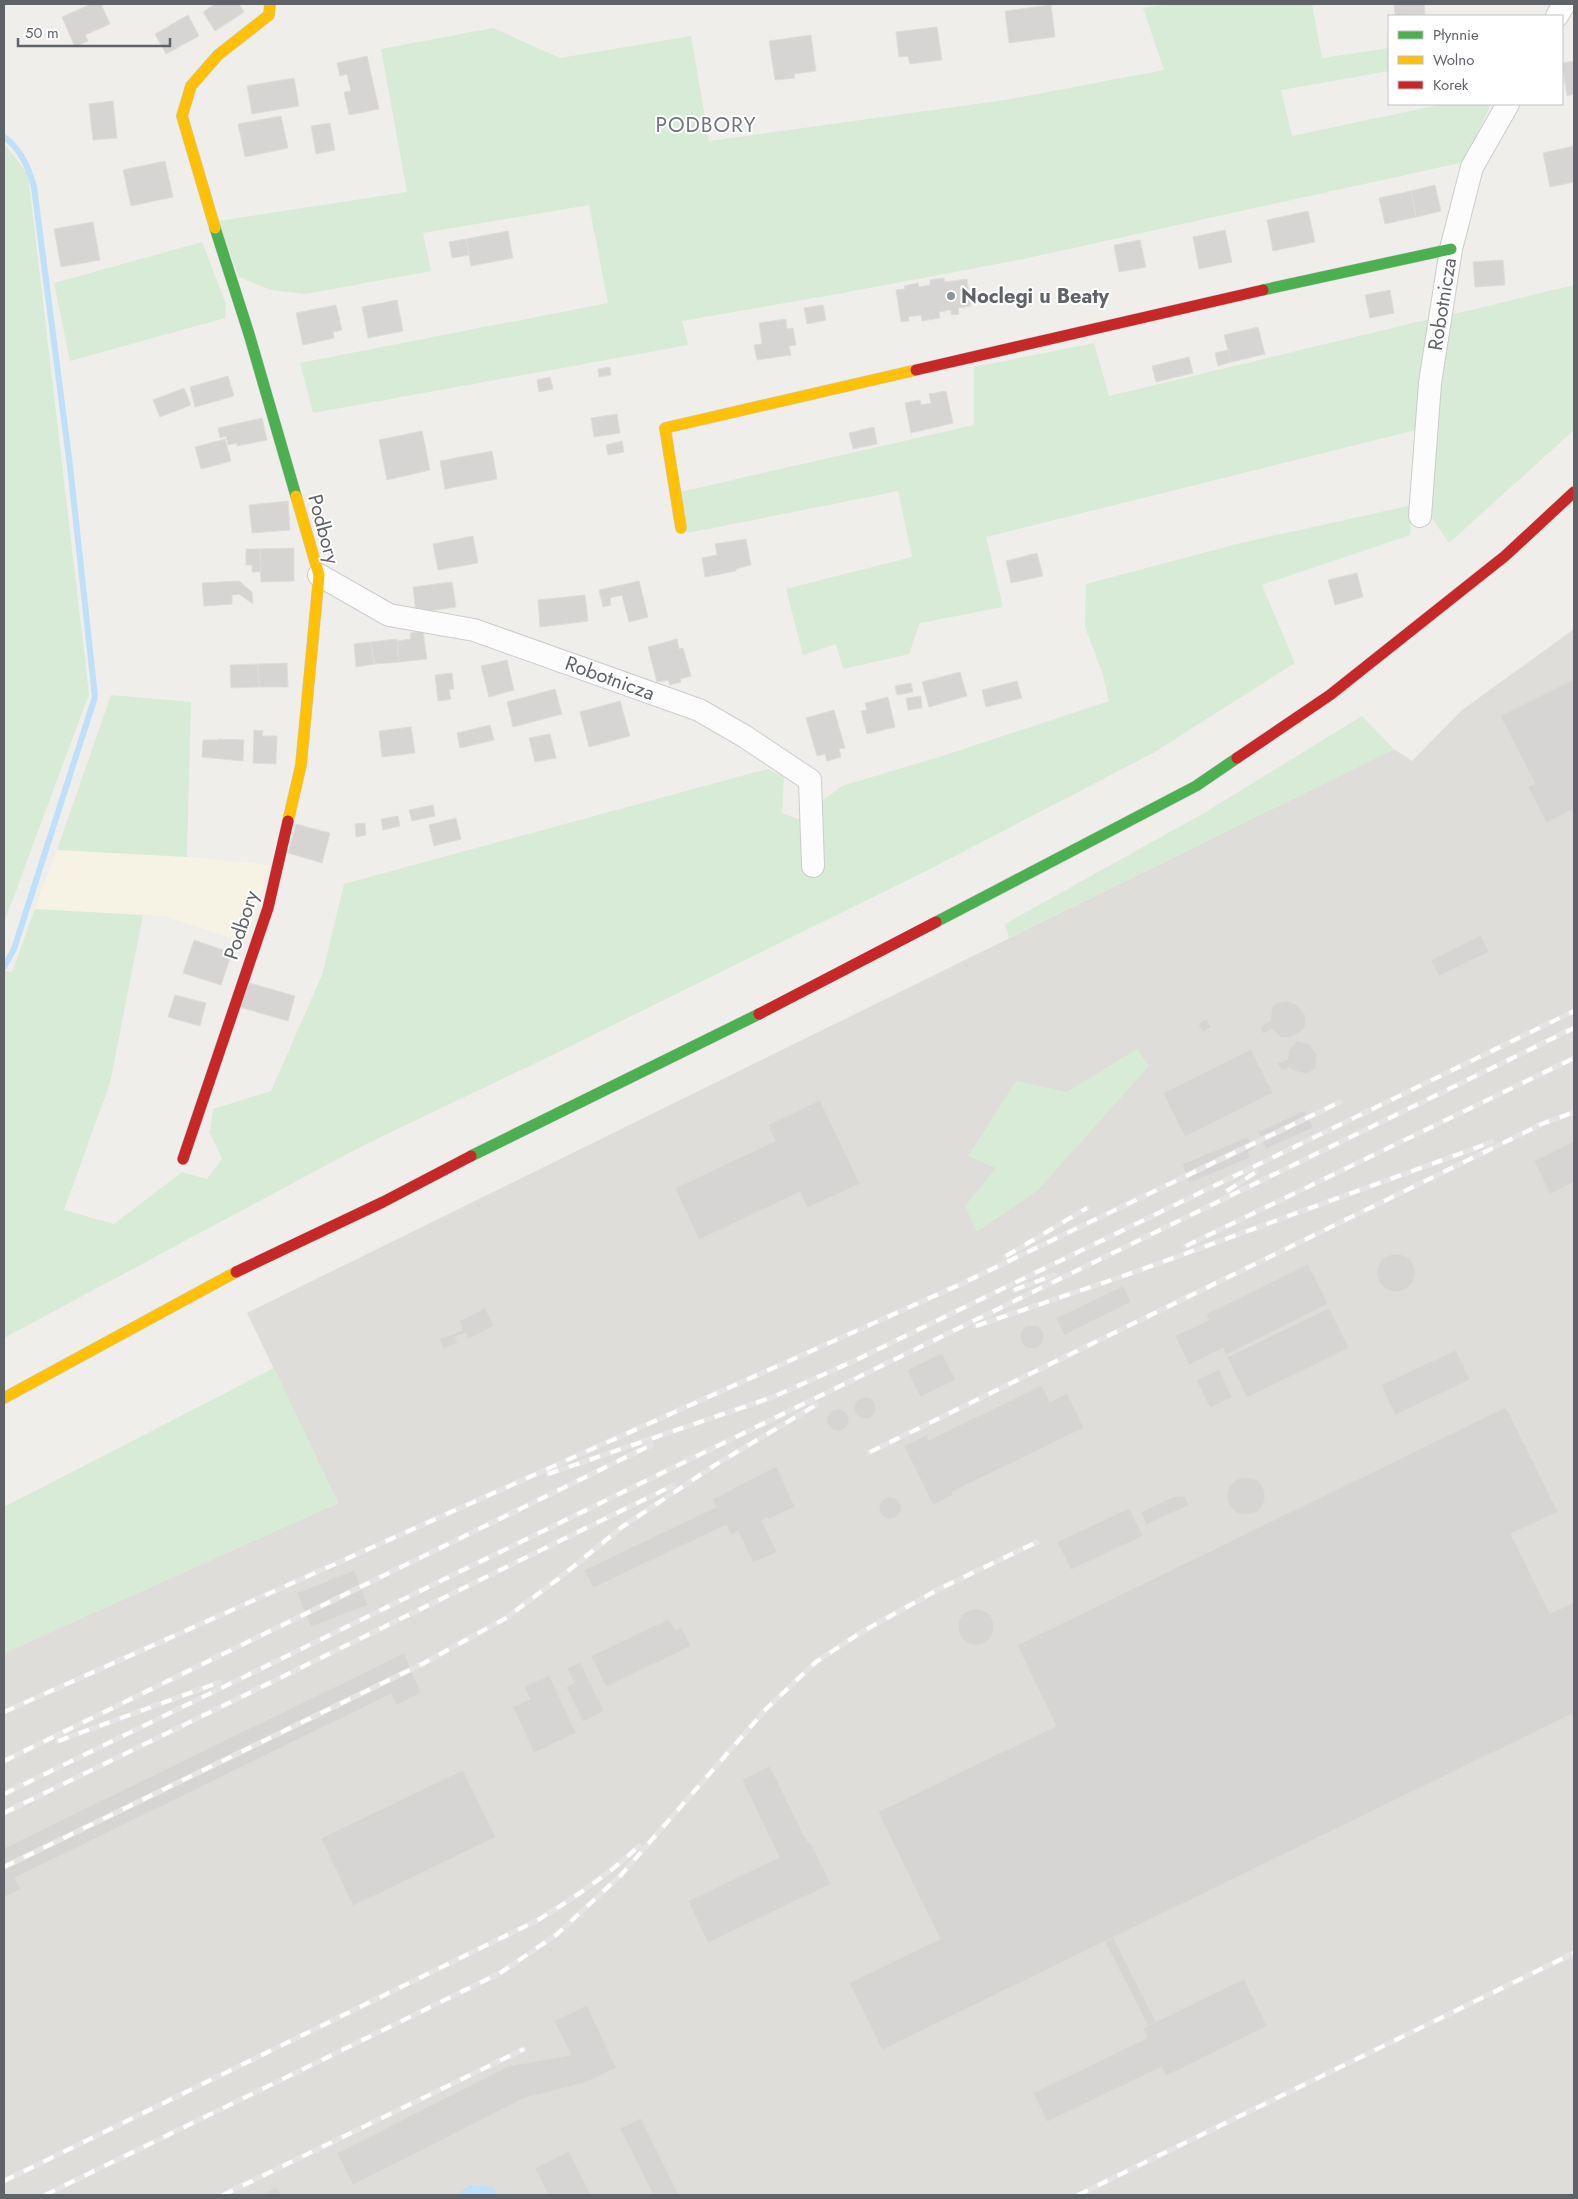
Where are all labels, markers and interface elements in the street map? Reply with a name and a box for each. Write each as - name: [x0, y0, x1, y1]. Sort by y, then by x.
- scale bar: [18, 15, 170, 47]
- legend: [1388, 15, 1563, 105]
- text: 50 m: [25, 22, 59, 44]
- text: Płynnie: [1433, 24, 1479, 46]
- text: Wolno: [1433, 49, 1474, 71]
- text: Korek: [1433, 74, 1469, 96]
- district label: PODBORY: [655, 110, 757, 140]
- street label: Robotnicza: [1421, 256, 1464, 352]
- place label: Noclegi u Beaty: [961, 282, 1110, 311]
- marker: Noclegi u Beaty: [945, 290, 957, 302]
- street label: Podbory: [300, 491, 347, 567]
- street label: Robotnicza: [561, 649, 659, 708]
- street label: Podbory: [217, 887, 266, 964]

